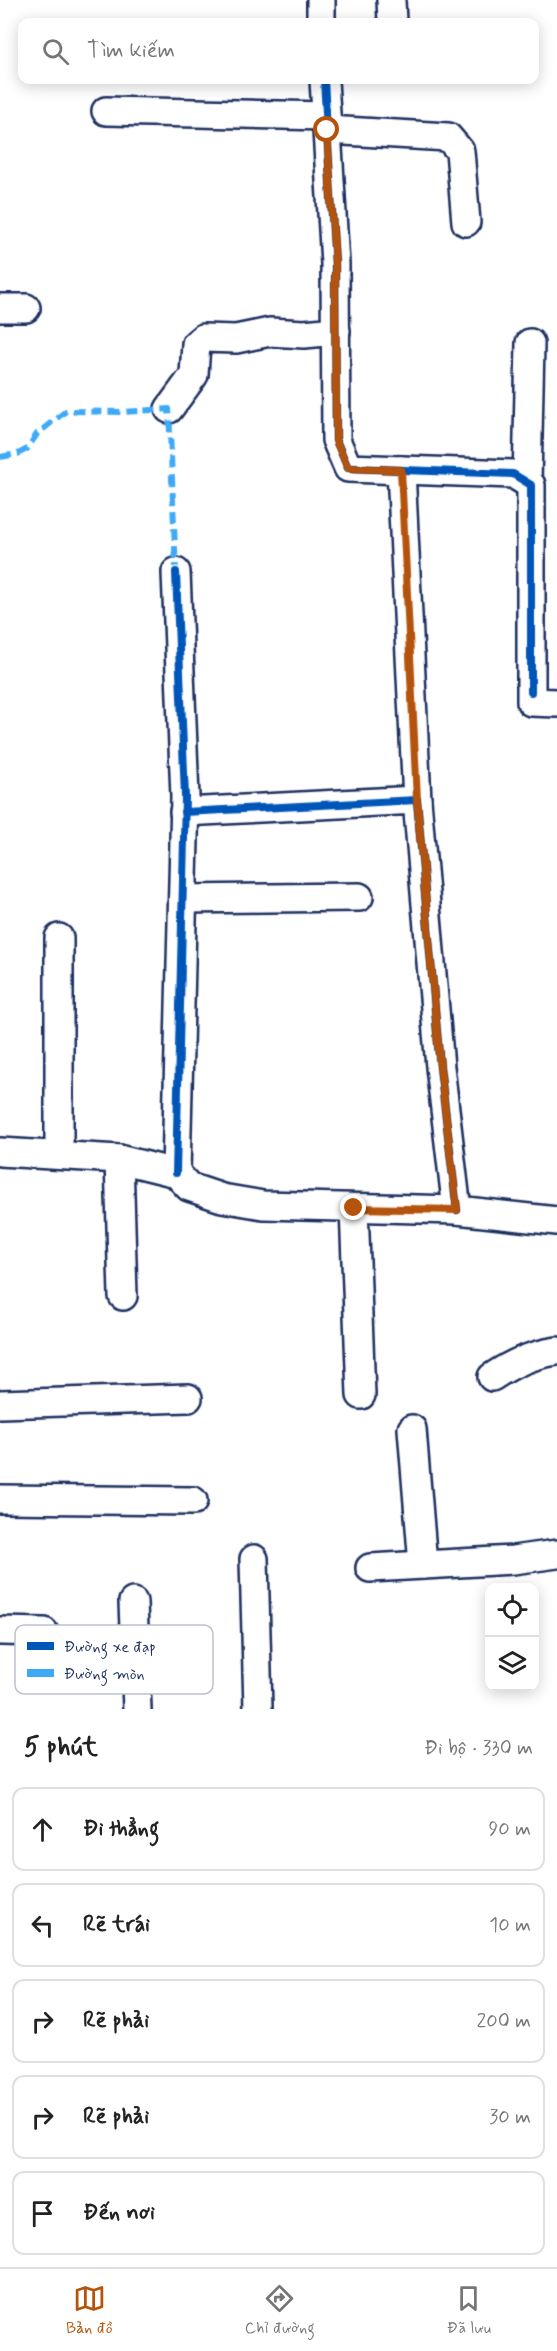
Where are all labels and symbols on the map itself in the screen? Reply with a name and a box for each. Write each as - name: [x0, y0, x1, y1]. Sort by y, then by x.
- route start: [313, 116, 339, 142]
- route end: [340, 1194, 366, 1220]
- legend: [15, 1625, 213, 1694]
- text: Đường xe đạp: [64, 1637, 156, 1659]
- text: Đường mòn: [64, 1664, 145, 1686]

